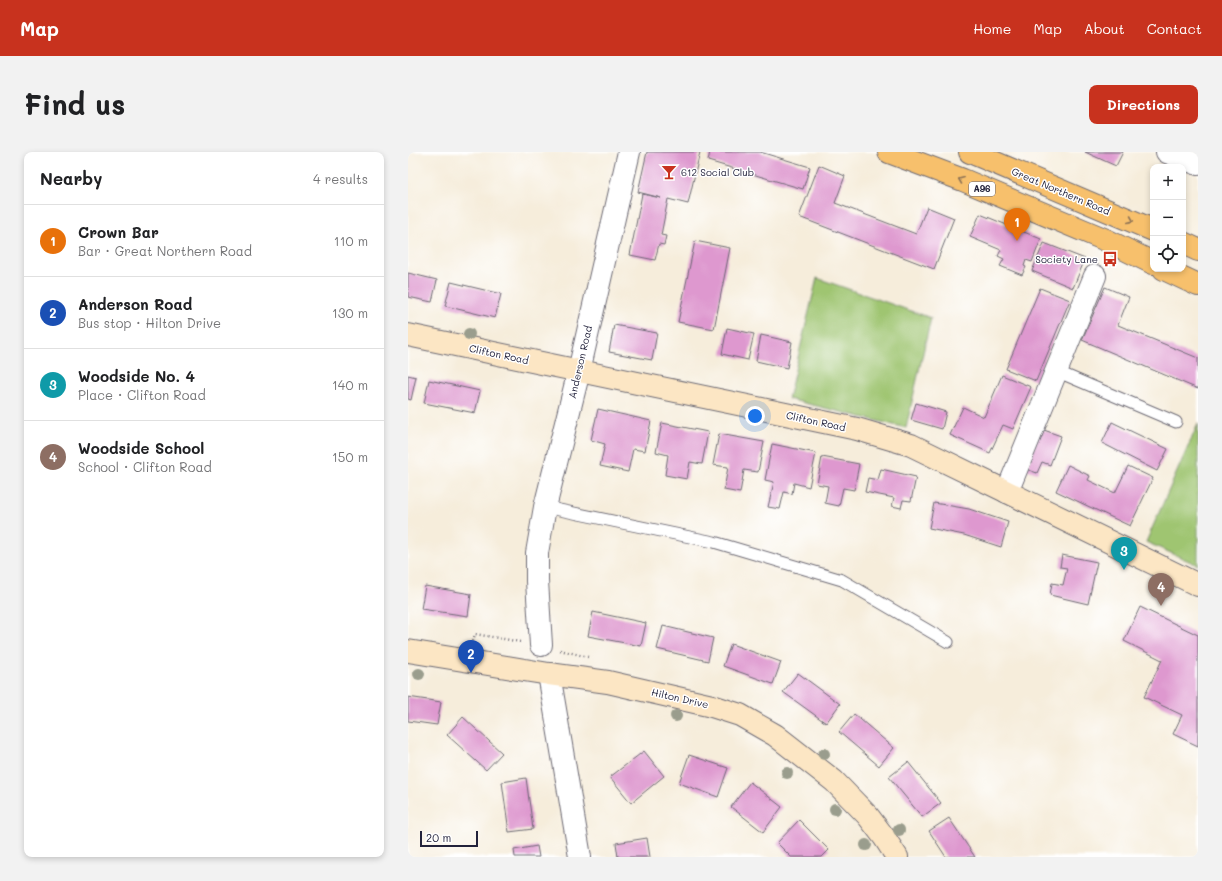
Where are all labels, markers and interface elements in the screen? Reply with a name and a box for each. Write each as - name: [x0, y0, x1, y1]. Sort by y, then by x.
- text: Map: [20, 16, 59, 41]
- text: Home: [973, 19, 1011, 38]
- text: Map: [1033, 19, 1062, 38]
- text: About: [1084, 19, 1125, 38]
- text: Contact: [1147, 19, 1202, 38]
- button: Directions: [1089, 85, 1198, 124]
- text: Find us: [24, 86, 125, 122]
- bar icon: 612 Social Club: [660, 163, 678, 181]
- street label: Great Northern Road: [1010, 164, 1112, 218]
- map controls: [1150, 164, 1186, 272]
- button: +: [1150, 164, 1186, 200]
- place label: 612 Social Club: [681, 165, 754, 179]
- text: Nearby: [40, 167, 102, 189]
- text: 4 results: [313, 170, 368, 187]
- one-way arrow: [957, 176, 964, 184]
- road number: A96: [969, 182, 995, 196]
- button: −: [1150, 200, 1186, 236]
- pin: 1: [1004, 208, 1030, 241]
- one-way arrow: [1128, 216, 1135, 224]
- text: Crown Bar: [78, 222, 159, 242]
- text: 1: [50, 232, 56, 249]
- text: 110 m: [334, 232, 368, 249]
- button: locate: [1150, 236, 1186, 272]
- text: Bar · Great Northern Road: [78, 242, 252, 259]
- bus stop icon: Society Lane: [1101, 250, 1119, 268]
- place label: Society Lane: [1035, 252, 1098, 266]
- text: Anderson Road: [78, 294, 192, 314]
- text: 2: [49, 304, 57, 321]
- text: 130 m: [332, 304, 368, 321]
- text: Bus stop · Hilton Drive: [78, 314, 221, 331]
- street label: Anderson Road: [565, 324, 595, 400]
- street label: Clifton Road: [468, 341, 530, 367]
- text: Woodside No. 4: [78, 366, 195, 386]
- text: 3: [49, 376, 57, 393]
- text: 140 m: [332, 376, 368, 393]
- text: Place · Clifton Road: [78, 386, 206, 403]
- your location: [745, 406, 765, 426]
- street label: Clifton Road: [785, 408, 847, 434]
- text: Woodside School: [78, 438, 204, 458]
- text: 4: [49, 448, 57, 465]
- text: 150 m: [332, 448, 368, 465]
- text: School · Clifton Road: [78, 458, 212, 475]
- pin: 3: [1111, 537, 1137, 570]
- pin: 4: [1148, 573, 1174, 606]
- pin: 2: [458, 640, 484, 673]
- street label: Hilton Drive: [650, 685, 710, 711]
- scale bar: [420, 829, 478, 848]
- text: 20 m: [426, 830, 451, 845]

